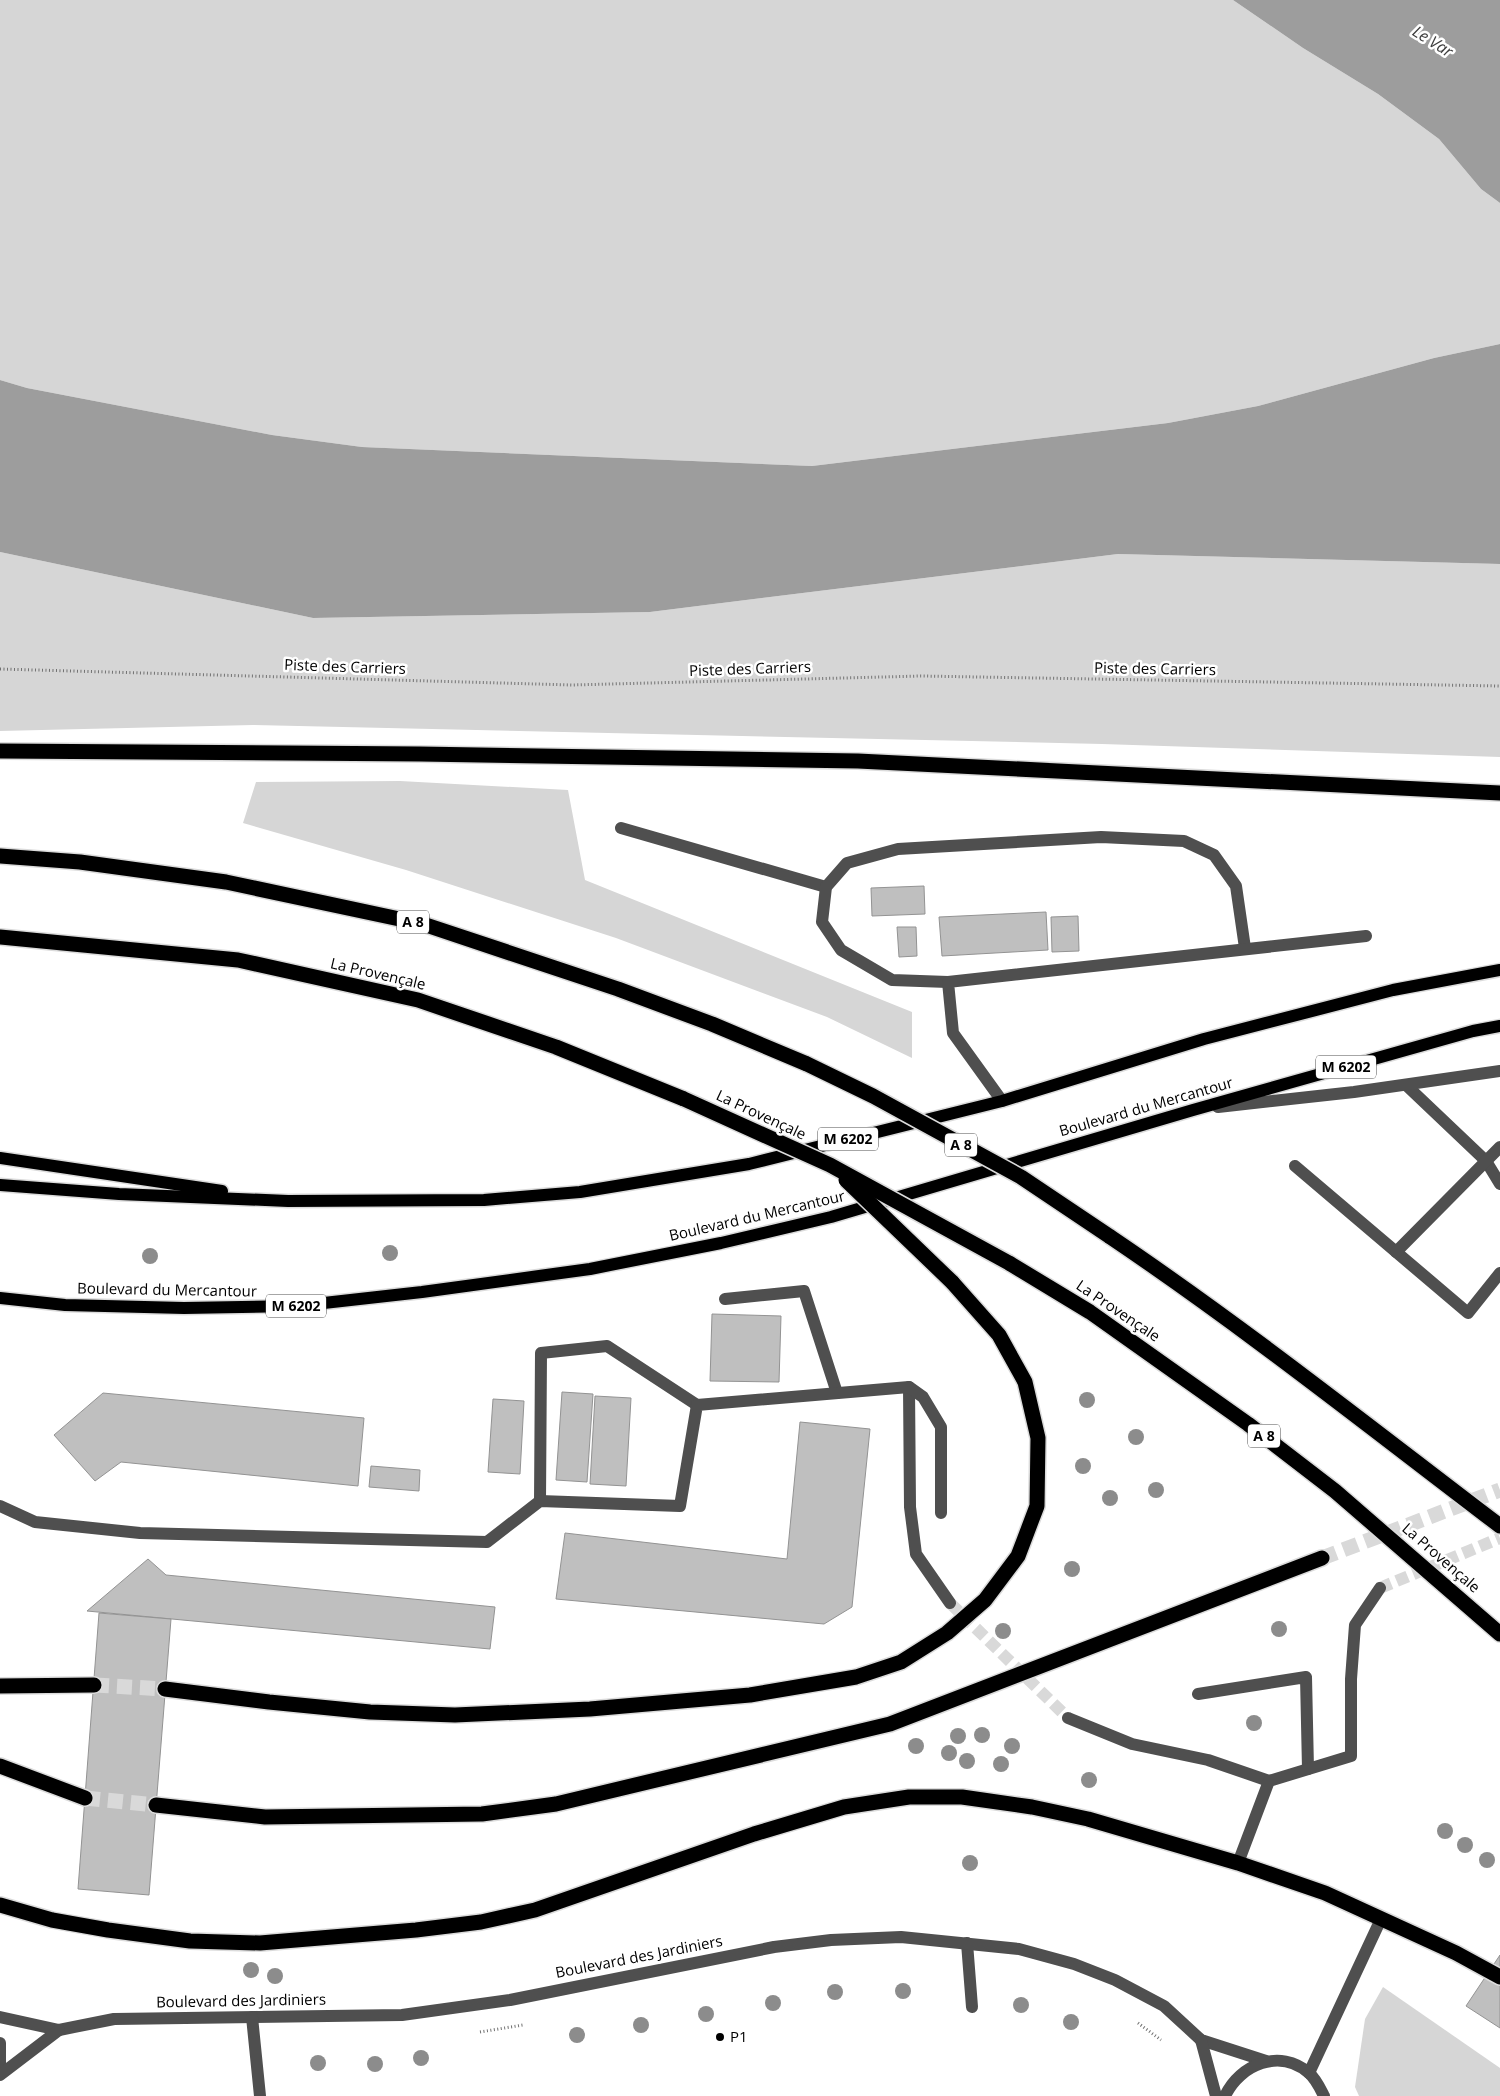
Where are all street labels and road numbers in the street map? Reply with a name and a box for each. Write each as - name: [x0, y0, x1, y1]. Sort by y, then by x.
- street label: Piste des Carriers: [284, 654, 406, 678]
- street label: Piste des Carriers: [689, 656, 811, 680]
- street label: Piste des Carriers: [1094, 657, 1216, 679]
- road number: A 8: [397, 910, 429, 934]
- street label: La Provençale: [329, 952, 428, 994]
- road number: M 6202: [1316, 1056, 1376, 1078]
- street label: Boulevard du Mercantour: [1057, 1072, 1235, 1140]
- street label: La Provençale: [713, 1085, 810, 1144]
- road number: M 6202: [818, 1128, 878, 1150]
- road number: A 8: [945, 1134, 977, 1156]
- street label: Boulevard du Mercantour: [667, 1185, 847, 1245]
- street label: La Provençale: [1073, 1275, 1164, 1346]
- street label: Boulevard du Mercantour: [77, 1277, 257, 1301]
- road number: M 6202: [266, 1294, 326, 1318]
- road number: A 8: [1248, 1424, 1280, 1448]
- street label: La Provençale: [1398, 1518, 1485, 1597]
- street label: Boulevard des Jardiniers: [553, 1930, 724, 1982]
- street label: Boulevard des Jardiniers: [156, 1989, 326, 2011]

